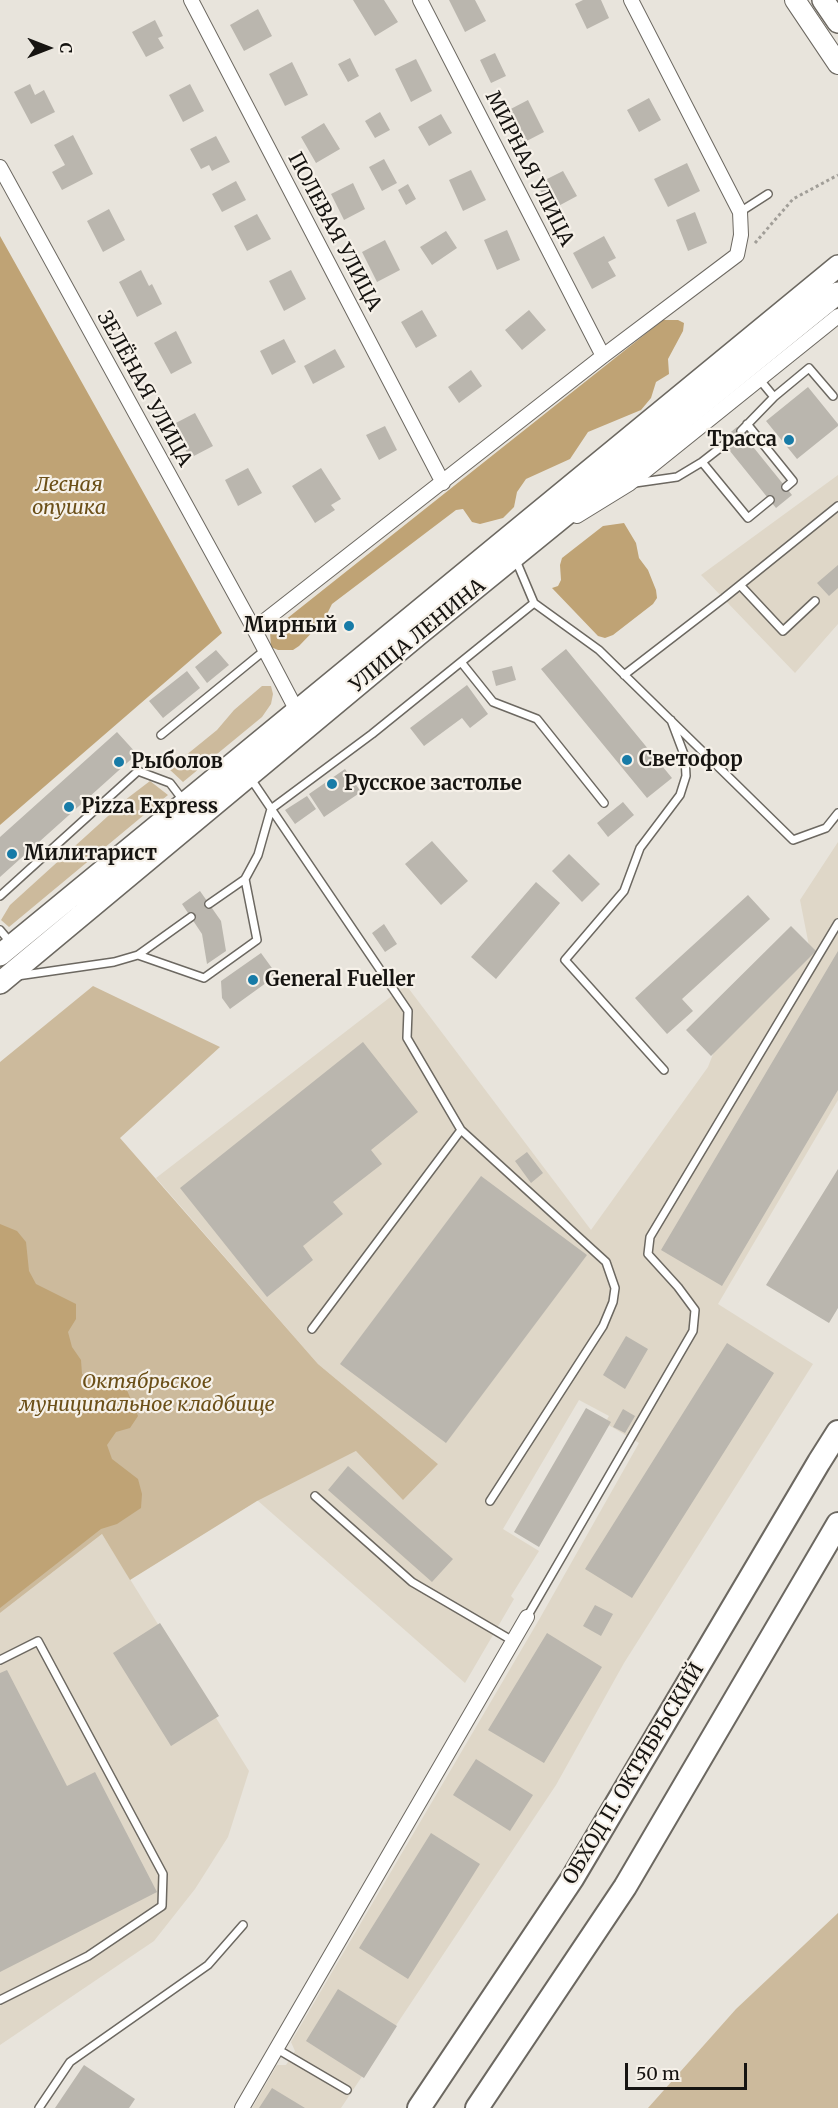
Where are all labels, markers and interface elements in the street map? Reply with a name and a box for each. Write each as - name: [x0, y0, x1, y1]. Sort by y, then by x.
- north arrow: [18, 18, 78, 78]
- text: С: [56, 43, 76, 53]
- street label: МИРНАЯ УЛИЦА: [480, 87, 578, 251]
- street label: ПОЛЕВАЯ УЛИЦА: [282, 149, 386, 315]
- street label: ЗЕЛЁНАЯ УЛИЦА: [91, 307, 197, 471]
- place label: Трасса: [707, 428, 777, 452]
- marker: Трасса: [782, 433, 796, 447]
- park label: Лесная опушка: [32, 473, 106, 520]
- street label: УЛИЦА ЛЕНИНА: [346, 574, 490, 698]
- place label: Мирный: [244, 614, 337, 638]
- marker: Мирный: [342, 619, 356, 633]
- place label: Светофор: [639, 748, 743, 772]
- place label: Рыболов: [131, 750, 223, 774]
- marker: Светофор: [620, 753, 634, 767]
- marker: Рыболов: [112, 755, 126, 769]
- place label: Русское застолье: [344, 772, 522, 796]
- marker: Русское застолье: [325, 777, 339, 791]
- place label: Pizza Express: [81, 795, 218, 819]
- marker: Pizza Express: [62, 800, 76, 814]
- place label: Милитарист: [24, 842, 157, 866]
- marker: Милитарист: [5, 847, 19, 861]
- place label: General Fueller: [265, 968, 415, 992]
- marker: General Fueller: [246, 973, 260, 987]
- park label: Октябрьское муниципальное кладбище: [19, 1370, 275, 1417]
- street label: ОБХОД П. ОКТЯБРЬСКИЙ: [558, 1659, 710, 1889]
- scale bar: [628, 2051, 750, 2089]
- text: 50 m: [636, 2062, 680, 2085]

